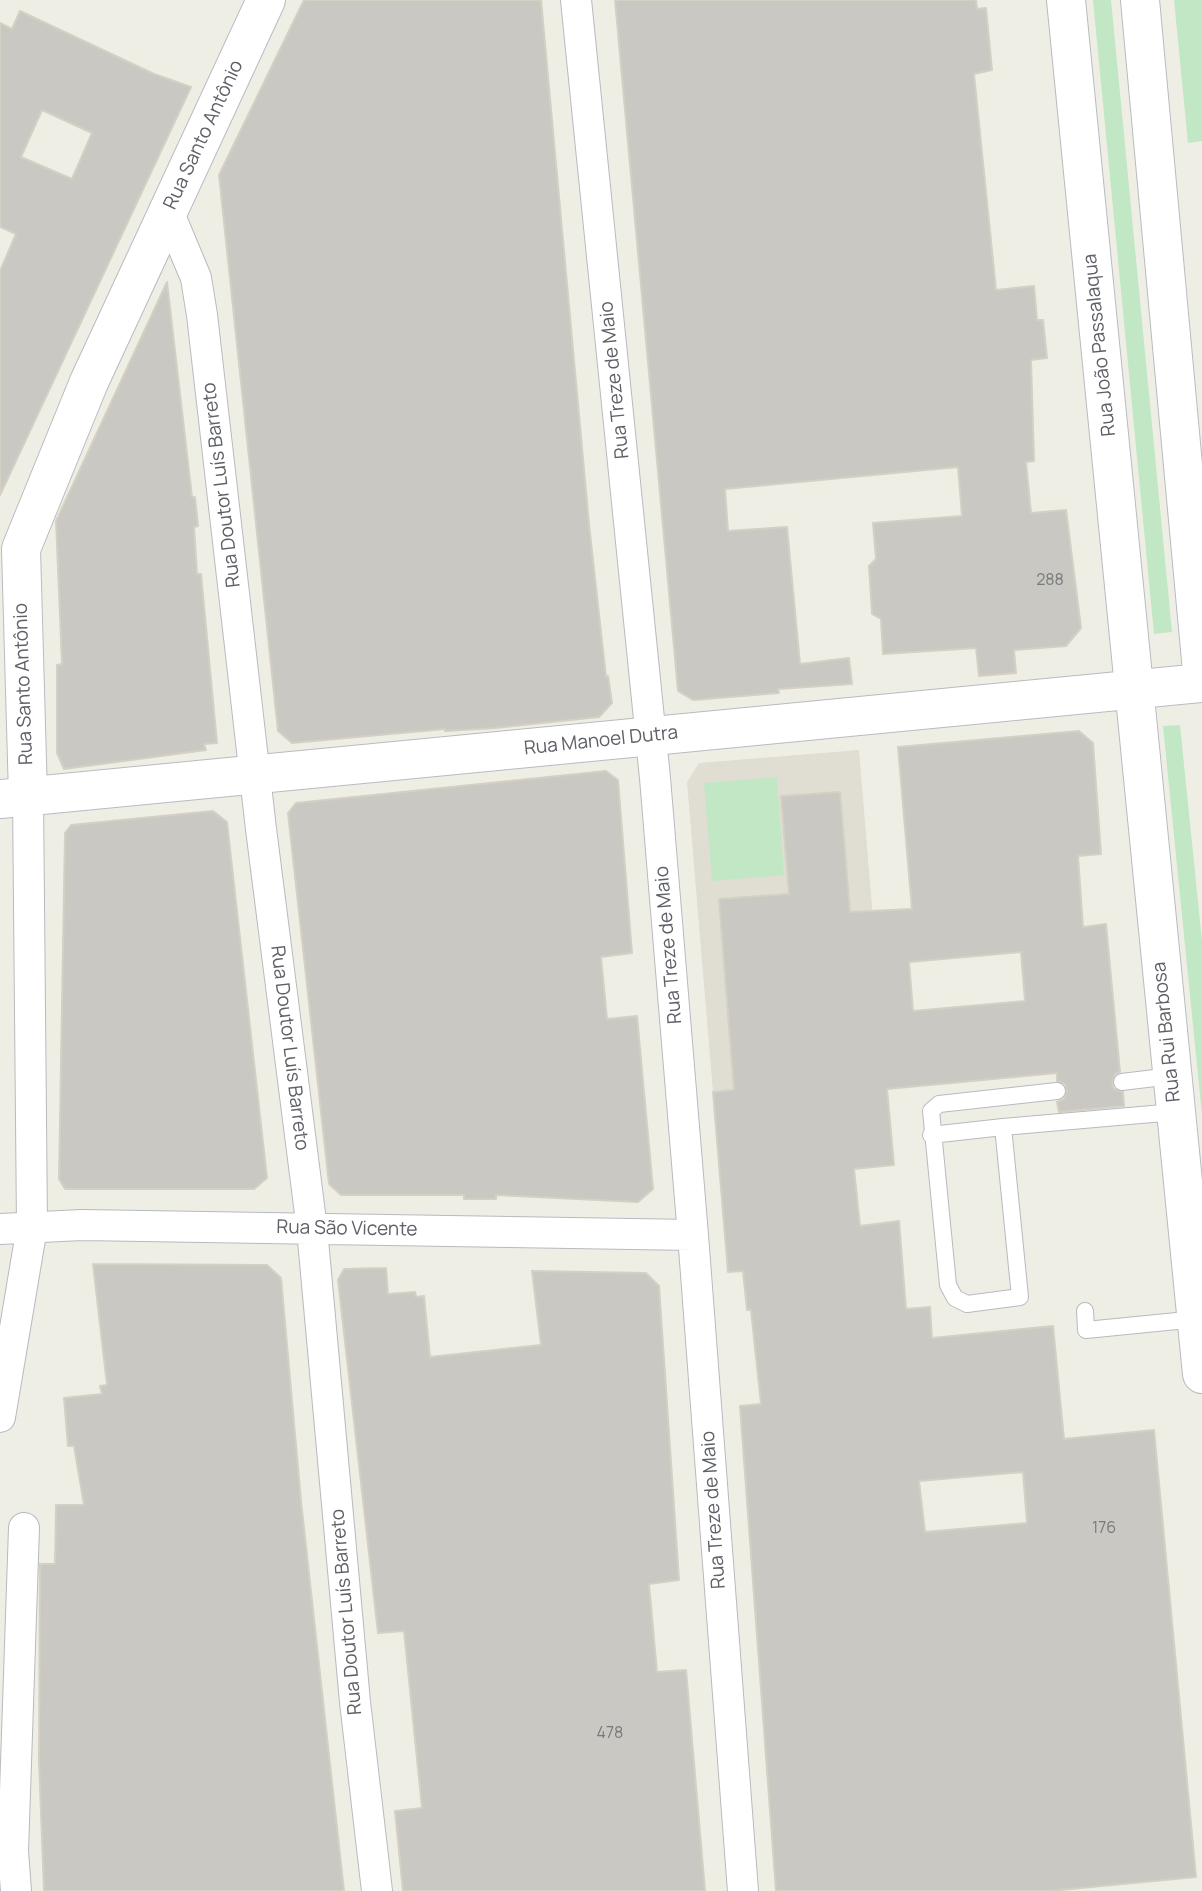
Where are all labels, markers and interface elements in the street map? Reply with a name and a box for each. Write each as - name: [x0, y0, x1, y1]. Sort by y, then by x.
- street label: Rua Santo Antônio: [159, 57, 249, 213]
- street label: Rua João Passalaqua: [1079, 253, 1121, 437]
- street label: Rua Treze de Maio: [595, 300, 635, 460]
- street label: Rua Doutor Luís Barreto: [198, 381, 246, 589]
- house number: 288: [1036, 571, 1064, 591]
- street label: Rua Santo Antônio: [10, 603, 38, 765]
- street label: Rua Manoel Dutra: [523, 722, 679, 760]
- street label: Rua Treze de Maio: [651, 865, 687, 1025]
- street label: Rua Doutor Luís Barreto: [265, 944, 313, 1152]
- street label: Rua Rui Barbosa: [1148, 961, 1186, 1103]
- street label: Rua São Vicente: [276, 1216, 418, 1242]
- street label: Rua Treze de Maio: [697, 1430, 731, 1590]
- street label: Rua Doutor Luís Barreto: [327, 1508, 367, 1716]
- house number: 176: [1092, 1519, 1116, 1539]
- house number: 478: [597, 1724, 623, 1744]

